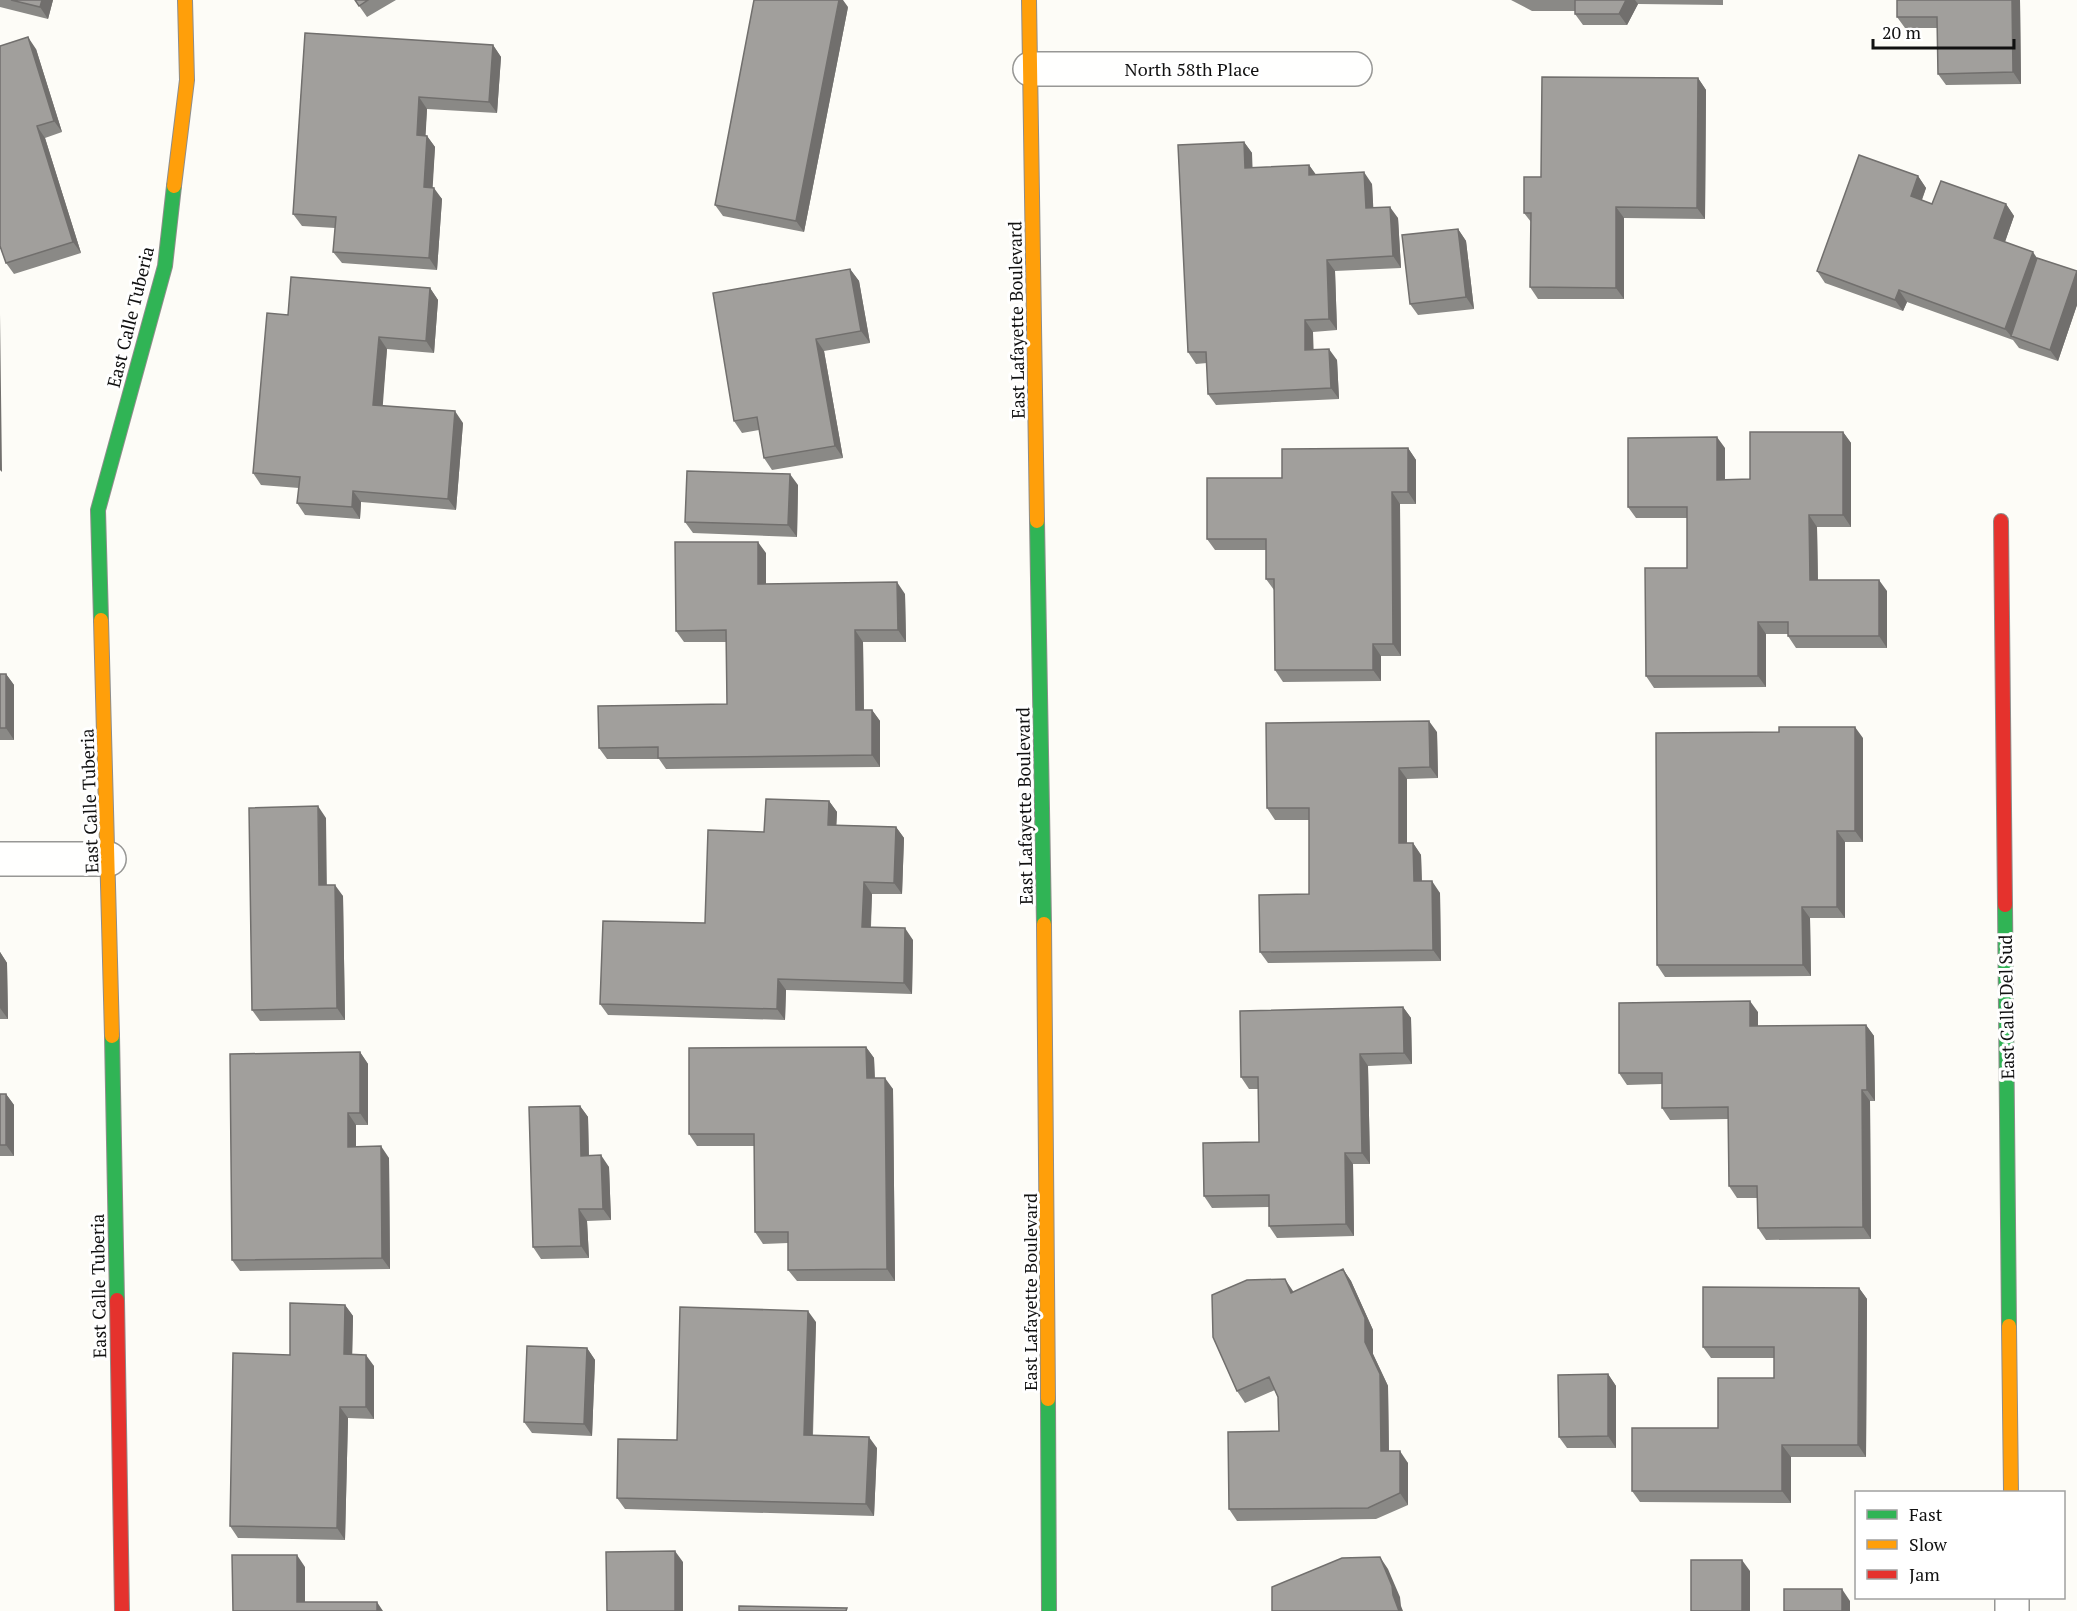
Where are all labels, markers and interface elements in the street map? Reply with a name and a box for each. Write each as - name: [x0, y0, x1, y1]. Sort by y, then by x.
- scale bar: [1873, 12, 2014, 50]
- text: 20 m: [1882, 20, 1922, 44]
- street label: North 58th Place: [1125, 57, 1259, 81]
- street label: East Lafayette Boulevard: [1002, 221, 1030, 419]
- street label: East Calle Tuberia: [101, 244, 159, 390]
- street label: East Lafayette Boulevard: [1010, 707, 1038, 905]
- street label: East Calle Tuberia: [74, 728, 104, 874]
- street label: East Calle Del Sud: [1993, 934, 2019, 1080]
- street label: East Lafayette Boulevard: [1018, 1193, 1042, 1391]
- street label: East Calle Tuberia: [85, 1214, 111, 1358]
- legend: [1855, 1491, 2065, 1599]
- text: Fast: [1909, 1502, 1943, 1526]
- text: Slow: [1909, 1532, 1948, 1556]
- text: Jam: [1909, 1562, 1940, 1586]

